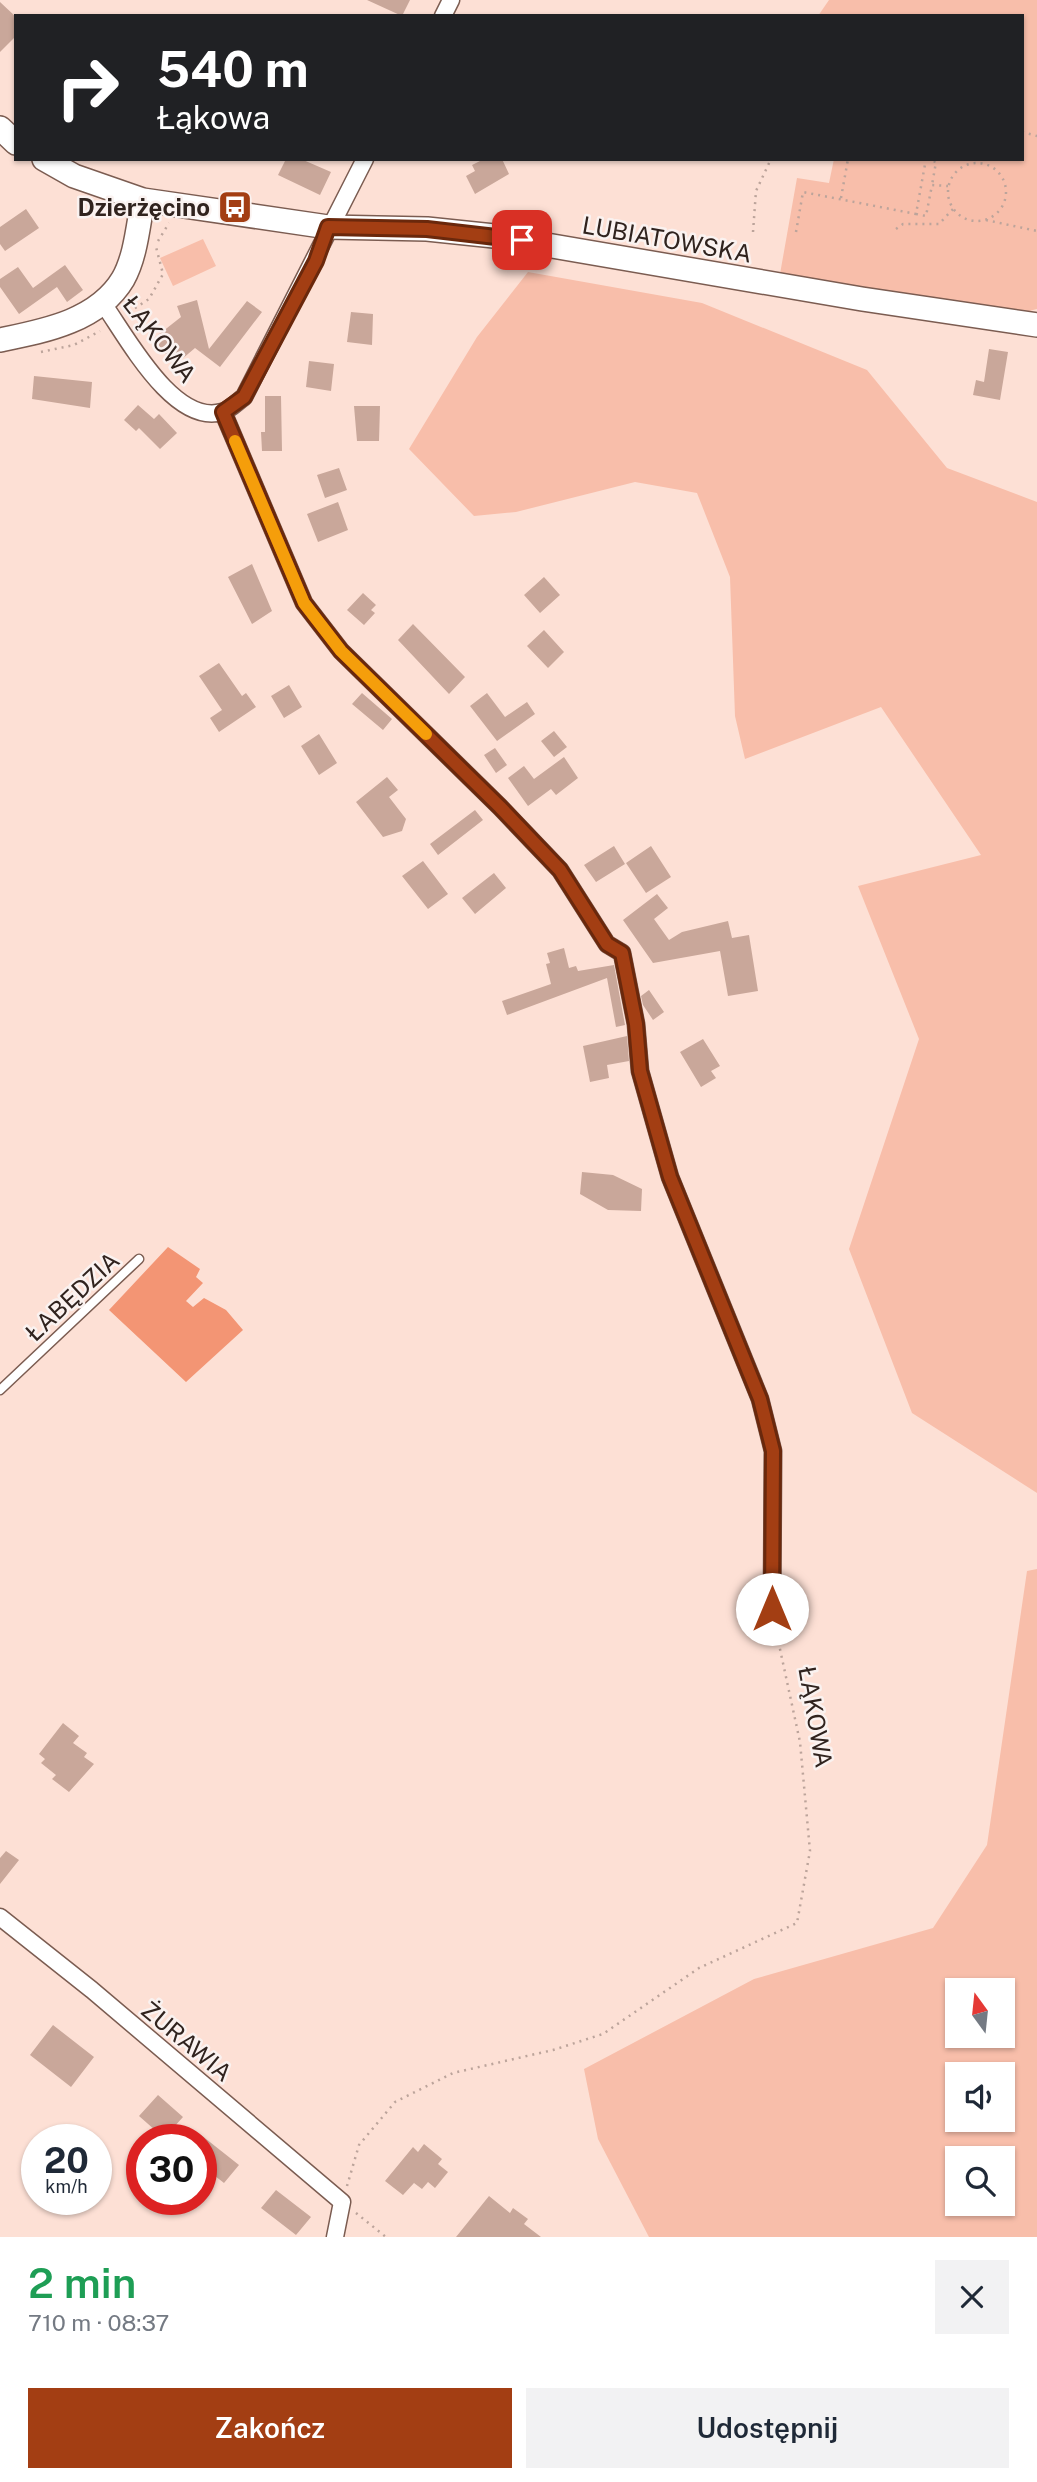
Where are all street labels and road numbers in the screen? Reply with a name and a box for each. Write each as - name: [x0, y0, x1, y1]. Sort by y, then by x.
- street label: LUBIATOWSKA: [580, 210, 754, 268]
- street label: ŁĄKOWA: [118, 290, 202, 388]
- street label: ŁABĘDZIA: [19, 1246, 125, 1346]
- street label: ŁĄKOWA: [793, 1664, 839, 1770]
- street label: ŻURAWIA: [136, 1995, 238, 2087]

